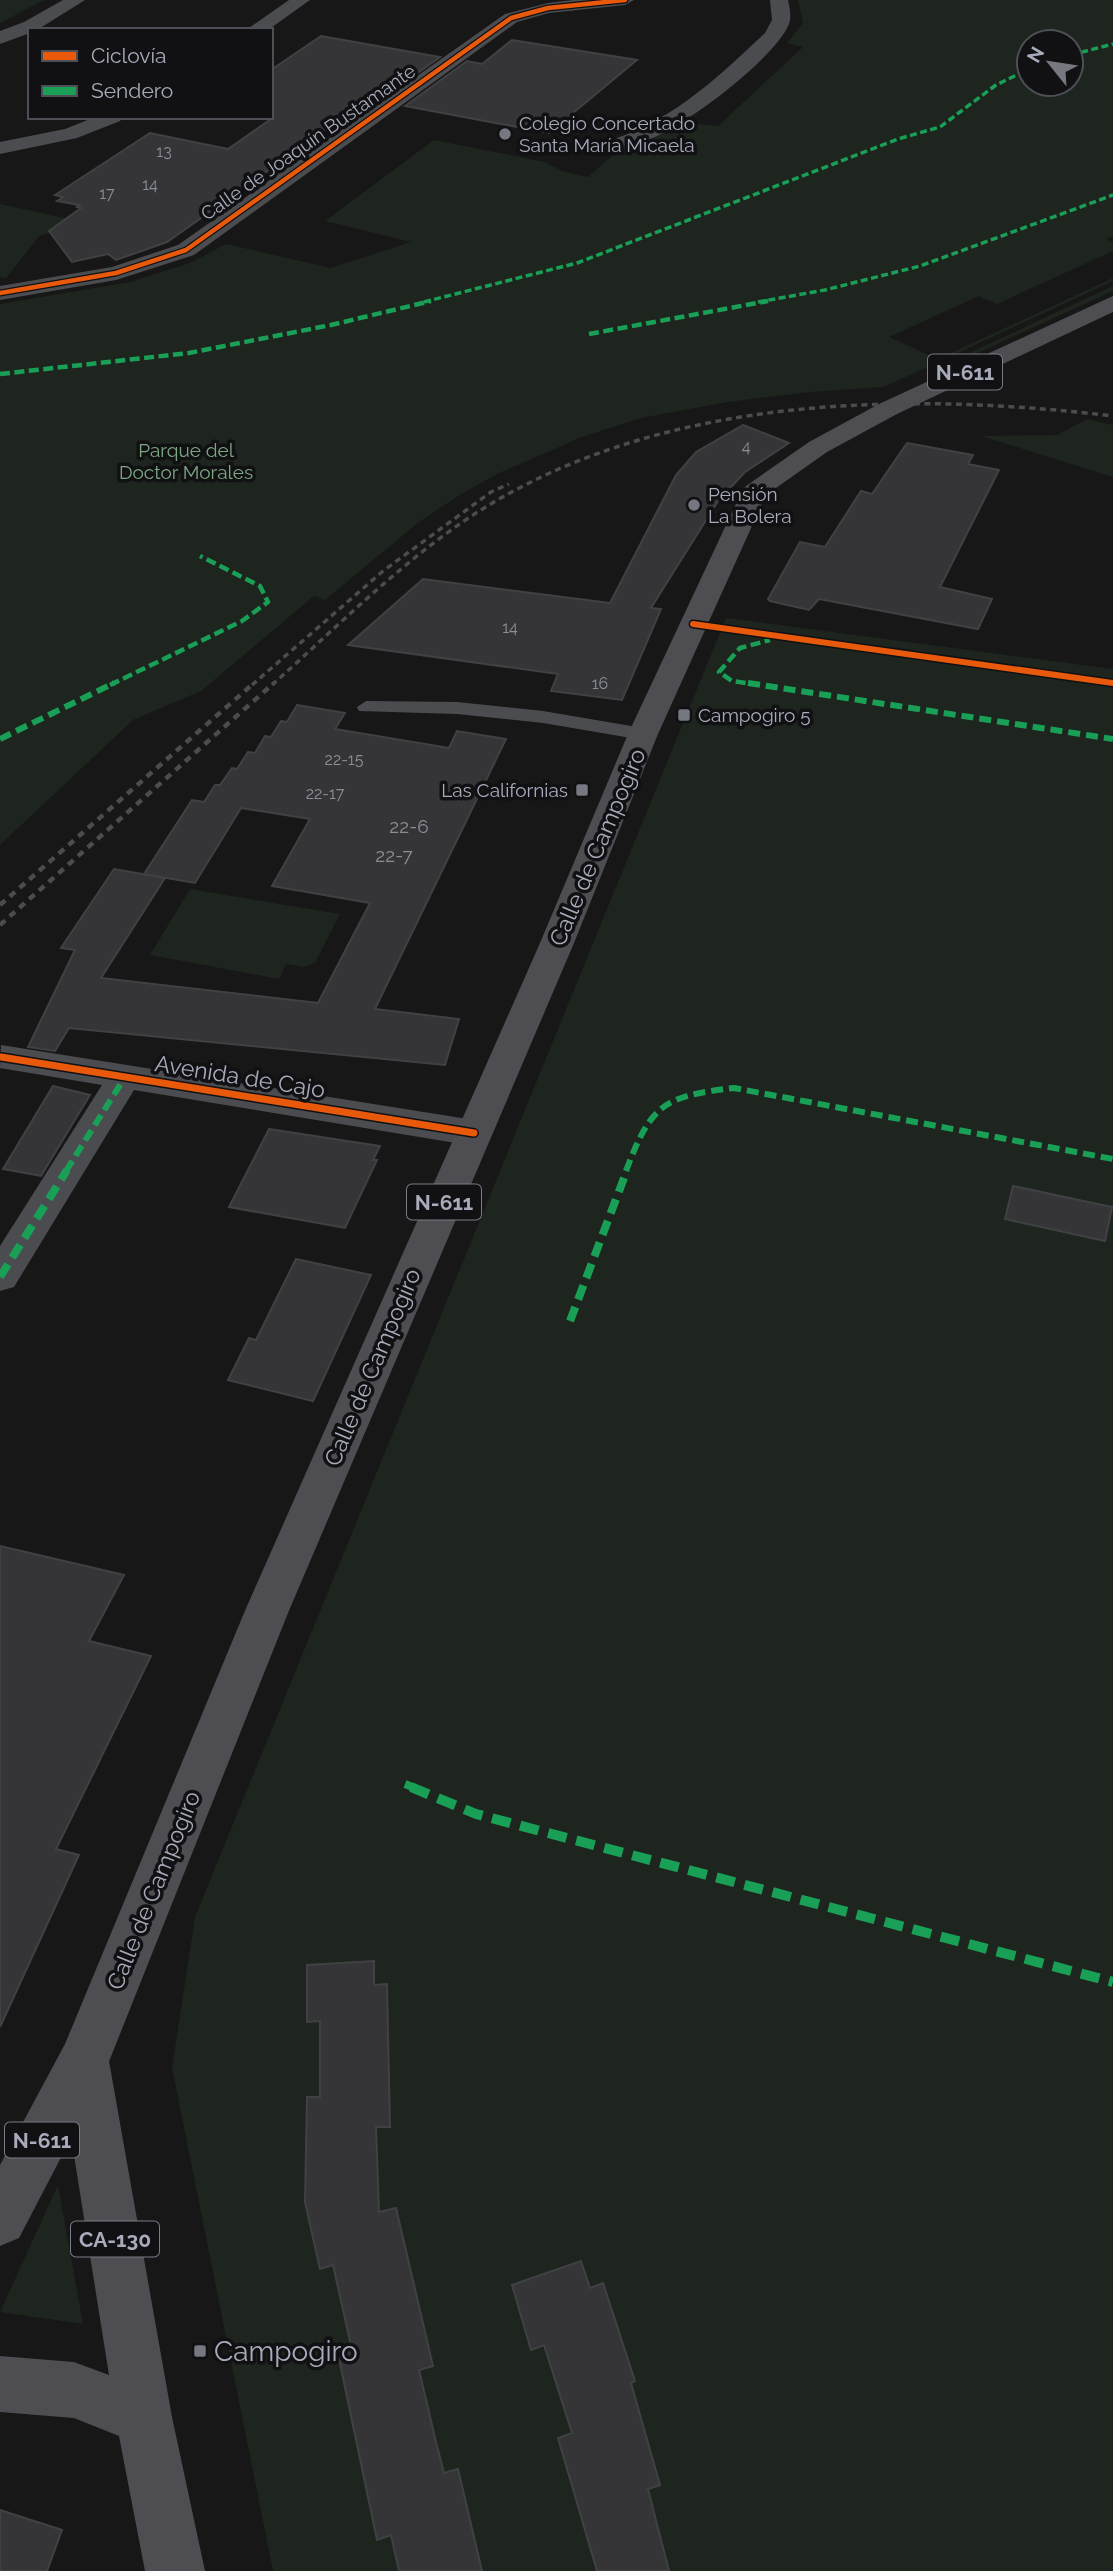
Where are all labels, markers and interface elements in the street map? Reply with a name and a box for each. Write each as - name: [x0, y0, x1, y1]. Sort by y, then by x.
- legend: [28, 28, 273, 119]
- north arrow: [1015, 28, 1085, 98]
- text: Ciclovía: [91, 43, 167, 68]
- text: N: [1022, 43, 1048, 66]
- street label: Calle de Joaquín Bustamante: [197, 59, 419, 225]
- text: Sendero: [91, 78, 173, 103]
- place label: Colegio Concertado Santa María Micaela: [519, 112, 695, 156]
- marker: Colegio Concertado Santa María Micaela: [497, 126, 513, 142]
- house number: 13: [156, 142, 172, 161]
- house number: 14: [142, 175, 158, 194]
- house number: 17: [99, 184, 115, 203]
- road number: N-611: [928, 354, 1002, 390]
- house number: 4: [742, 437, 751, 456]
- park label: Parque del Doctor Morales: [119, 439, 253, 483]
- place label: Pensión La Bolera: [708, 483, 792, 527]
- marker: Pensión La Bolera: [686, 497, 702, 513]
- house number: 14: [502, 618, 518, 637]
- house number: 16: [592, 674, 608, 693]
- place label: Campogiro 5: [698, 704, 811, 726]
- marker: Campogiro 5: [676, 707, 692, 723]
- street label: Calle de Campogiro: [543, 744, 651, 950]
- house number: 22-15: [325, 750, 364, 769]
- place label: Las Californias: [441, 779, 568, 801]
- marker: Las Californias: [574, 782, 590, 798]
- house number: 22-17: [306, 784, 345, 803]
- house number: 22-6: [389, 815, 429, 837]
- house number: 22-7: [375, 844, 413, 866]
- street label: Avenida de Cajo: [153, 1049, 327, 1103]
- road number: N-611: [407, 1184, 481, 1220]
- street label: Calle de Campogiro: [318, 1264, 426, 1470]
- street label: Calle de Campogiro: [101, 1787, 205, 1993]
- road number: N-611: [5, 2122, 79, 2158]
- road number: CA-130: [71, 2222, 159, 2256]
- place label: Campogiro: [214, 2335, 358, 2368]
- marker: Campogiro: [192, 2343, 208, 2359]

